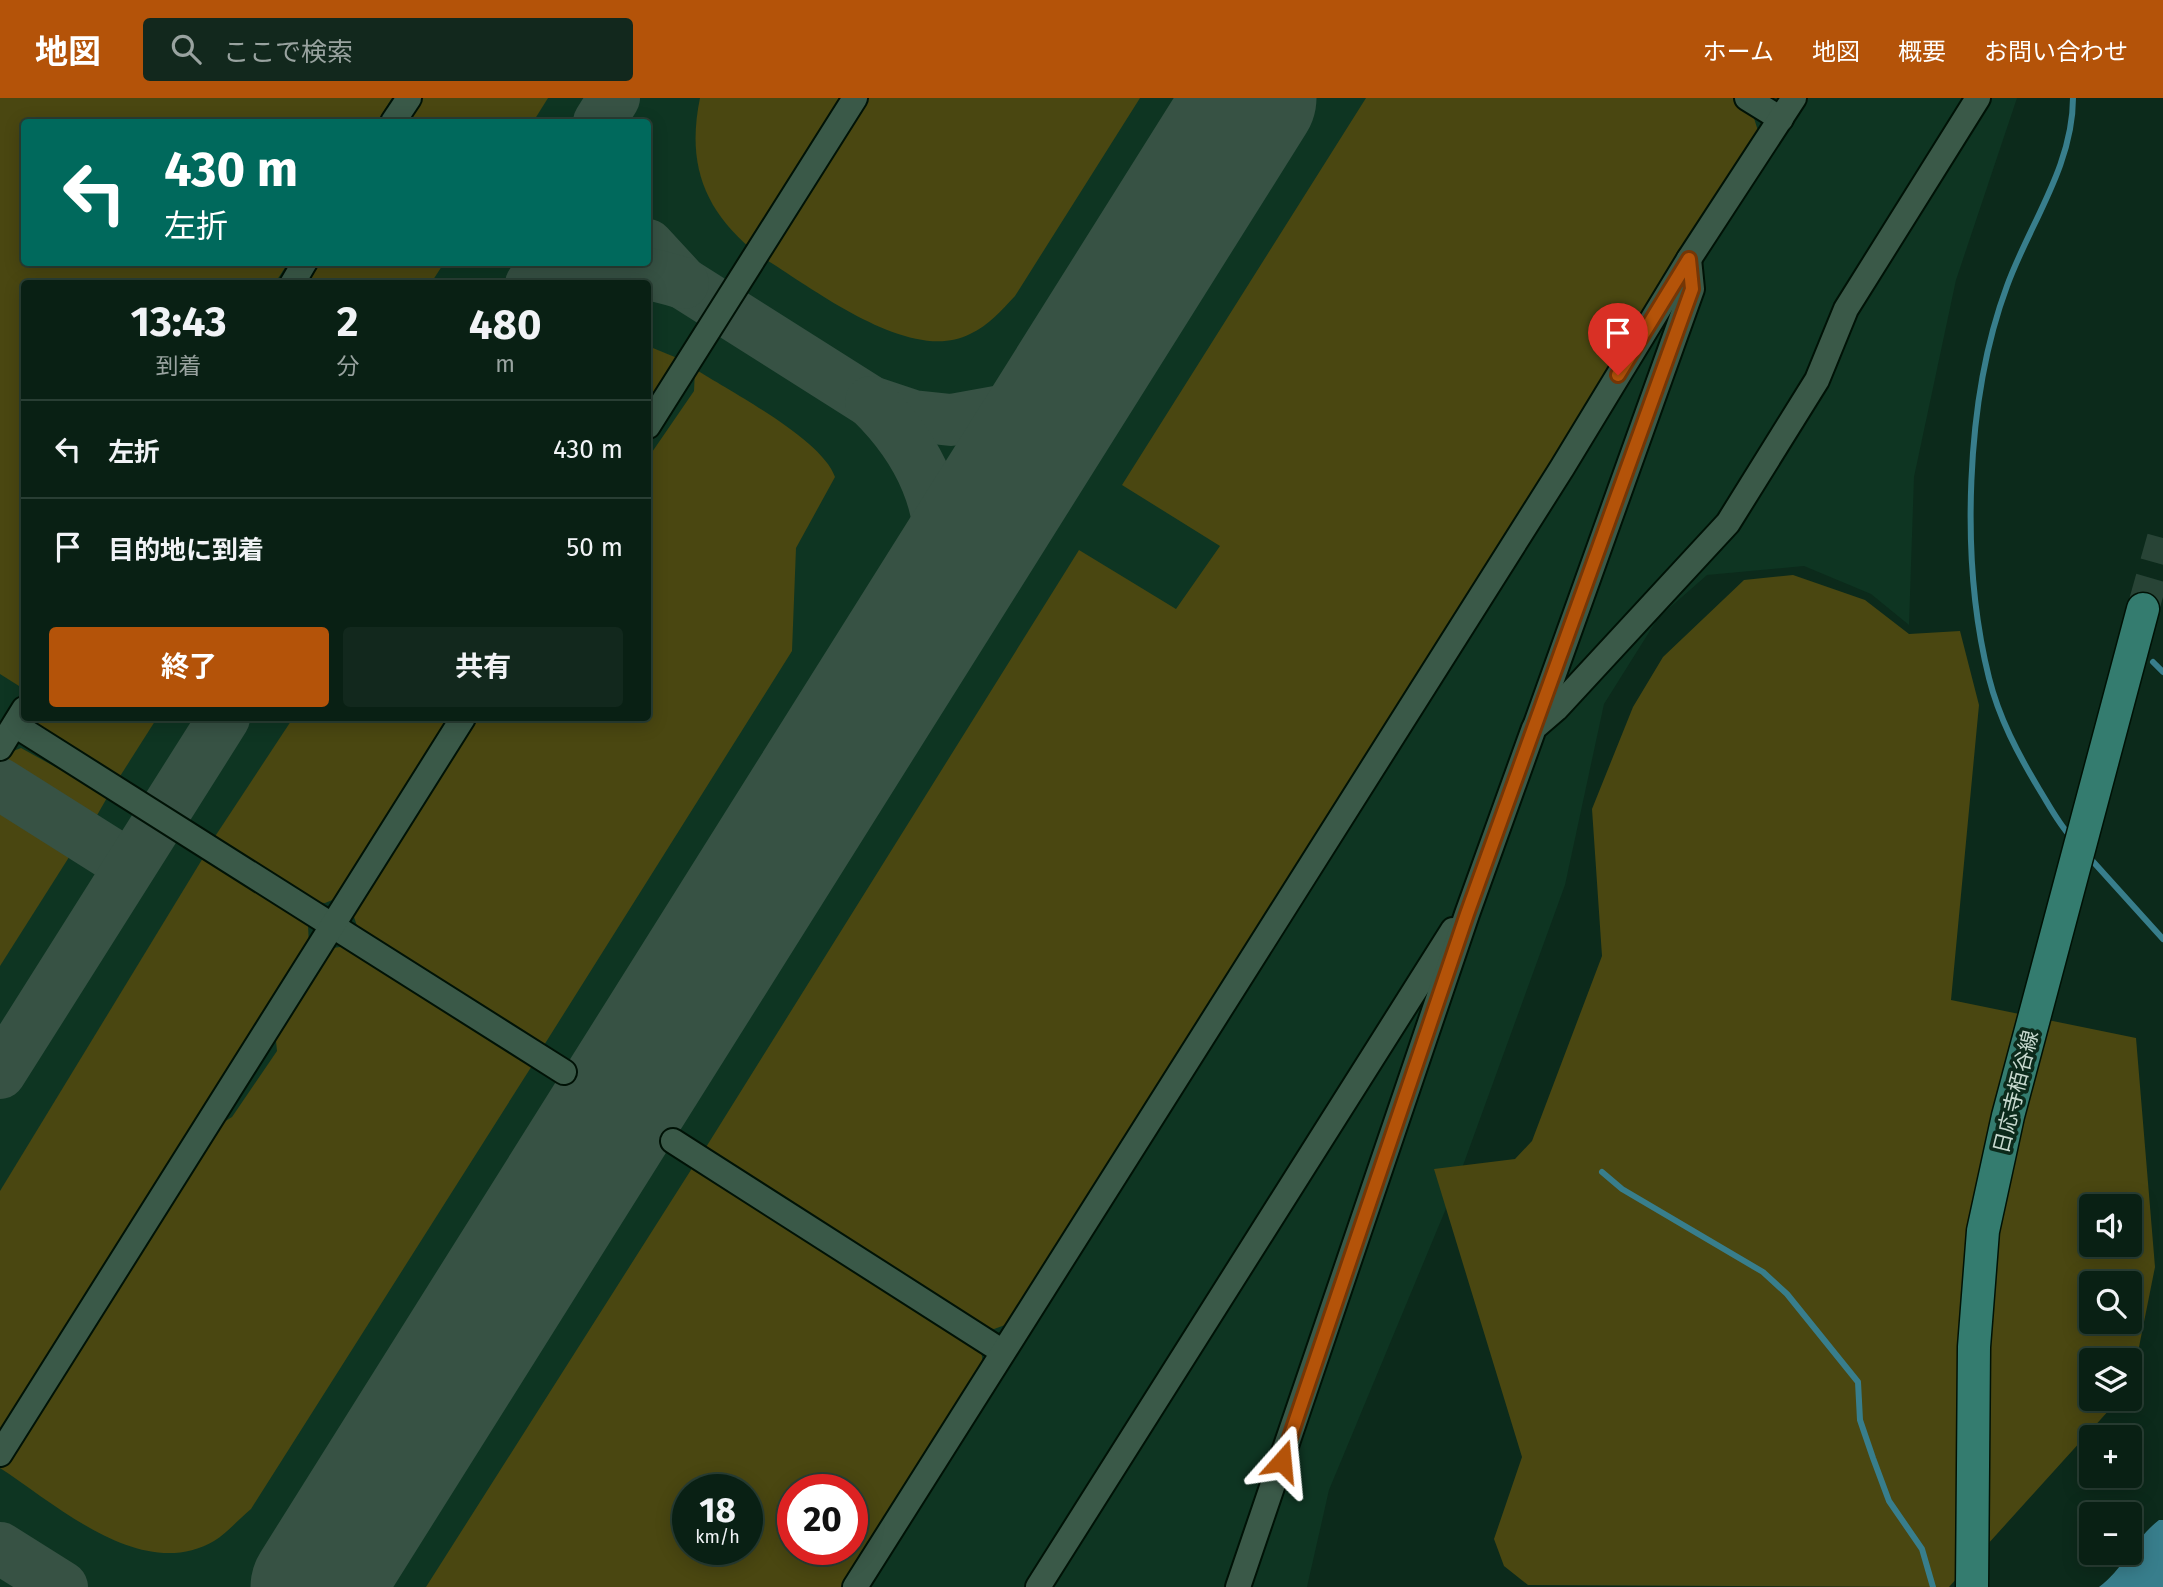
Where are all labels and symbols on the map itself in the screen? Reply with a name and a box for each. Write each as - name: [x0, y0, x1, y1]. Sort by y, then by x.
- pin: [1588, 303, 1648, 375]
- street label: 日応寺栢谷線: [1988, 1028, 2044, 1156]
- position arrow: [1245, 1424, 1319, 1498]
- speed limit sign: 20: [777, 1474, 868, 1565]

